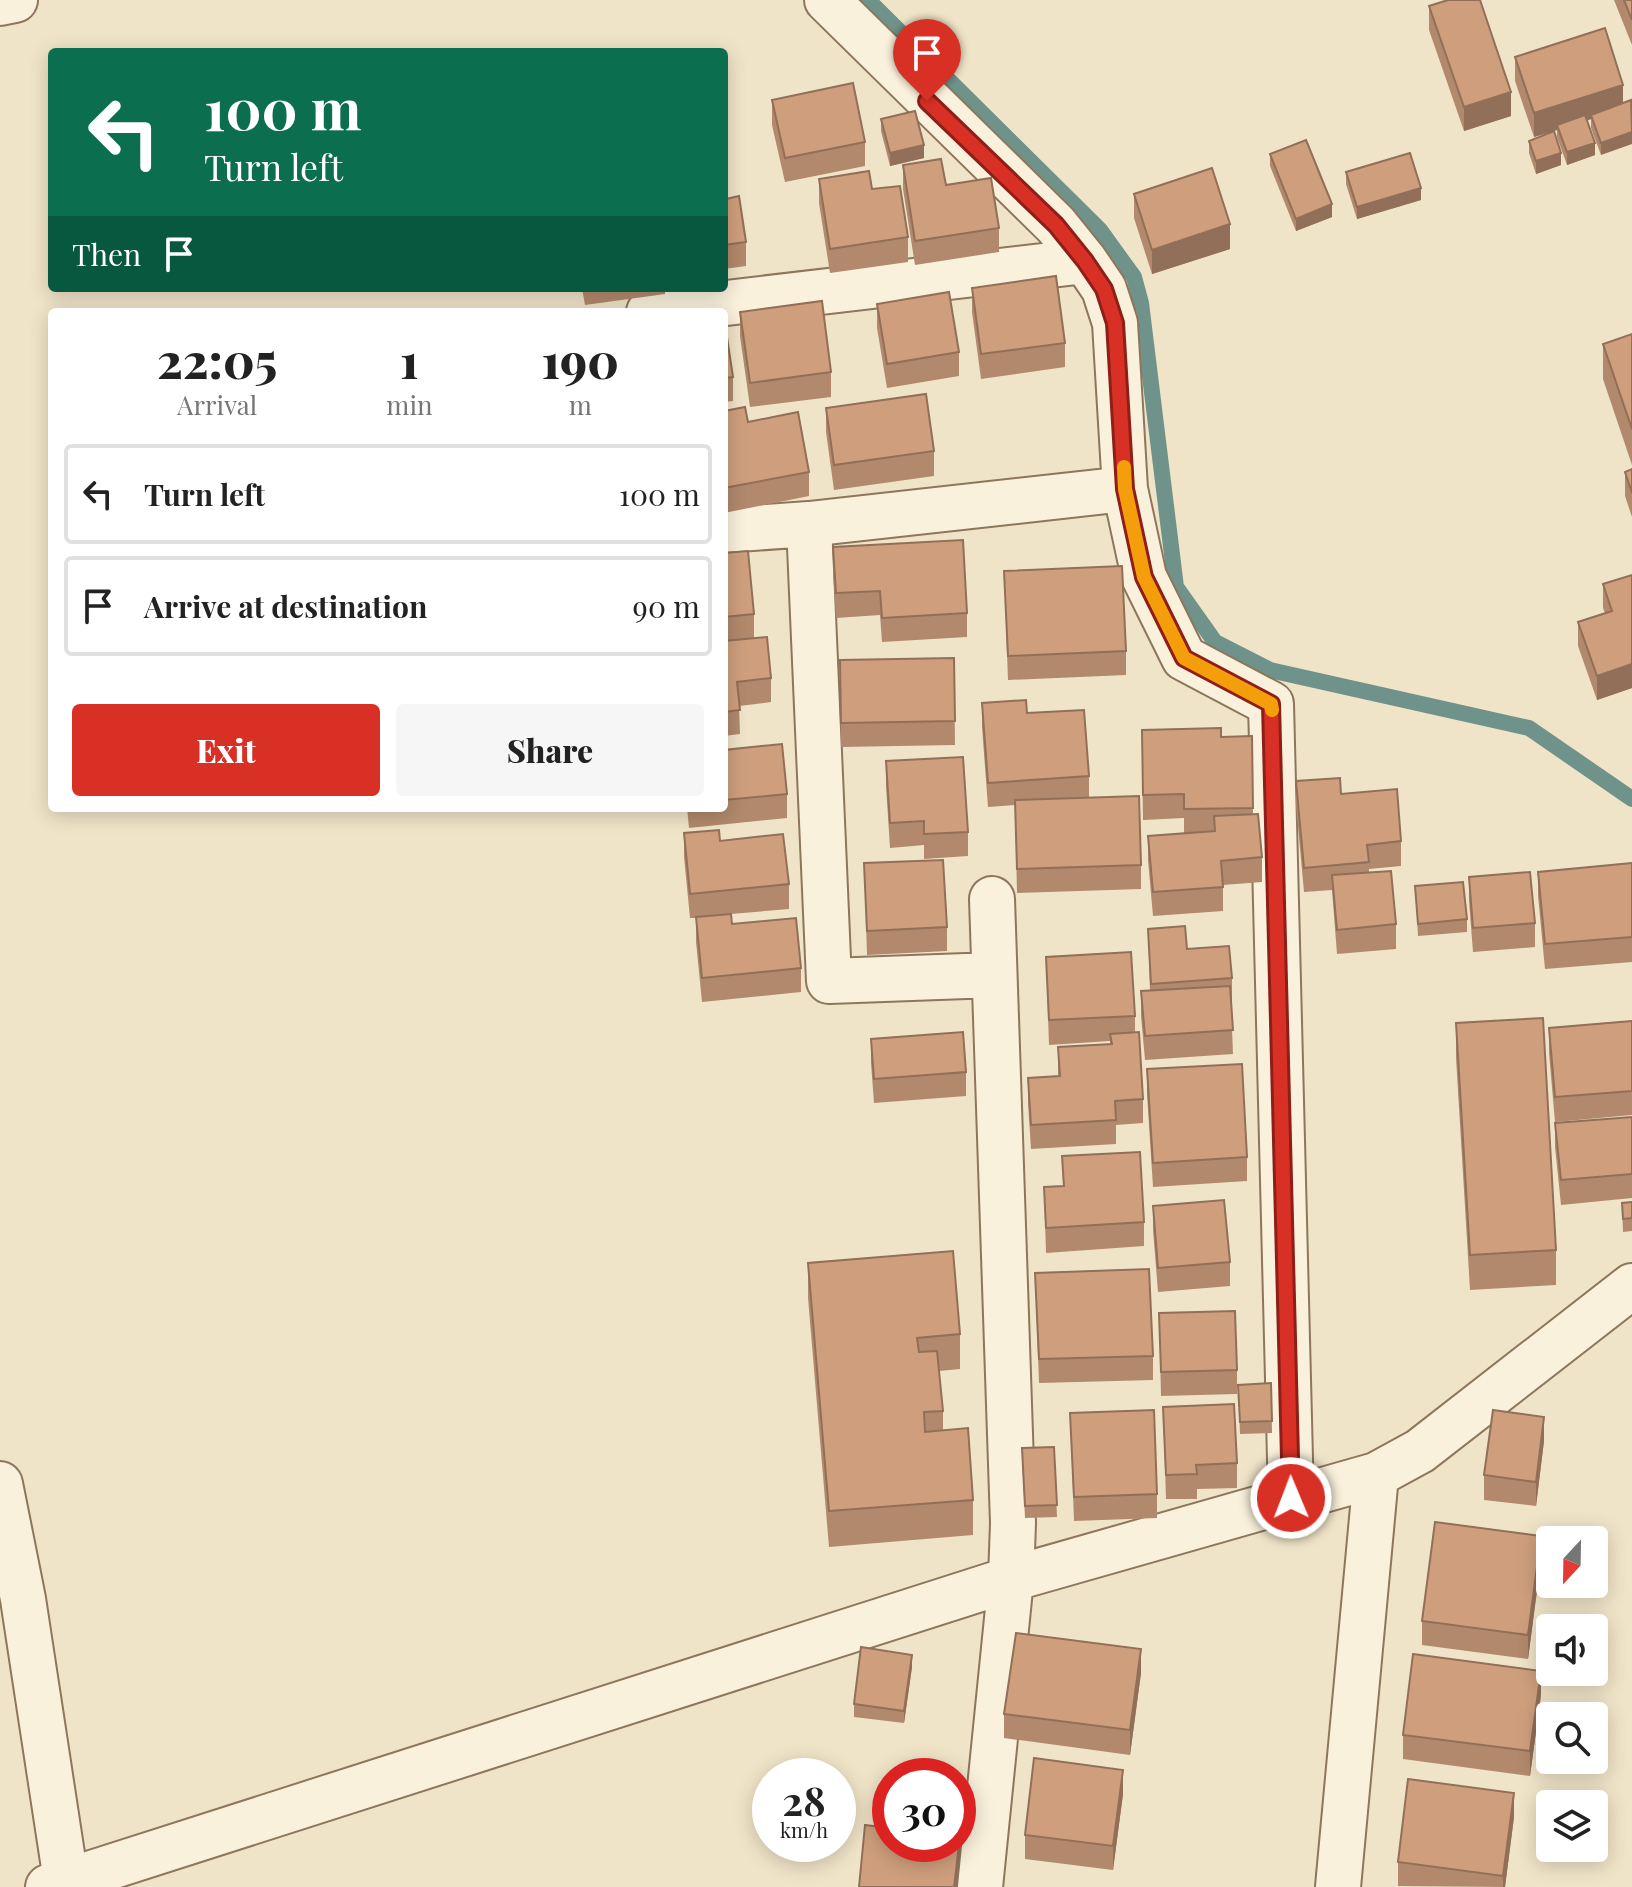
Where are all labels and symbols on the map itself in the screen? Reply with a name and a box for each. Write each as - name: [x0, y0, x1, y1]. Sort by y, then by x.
- pin: [893, 19, 961, 101]
- position arrow: [1249, 1456, 1333, 1540]
- north arrow: [1536, 1526, 1608, 1598]
- speed limit sign: 30: [872, 1758, 976, 1862]

